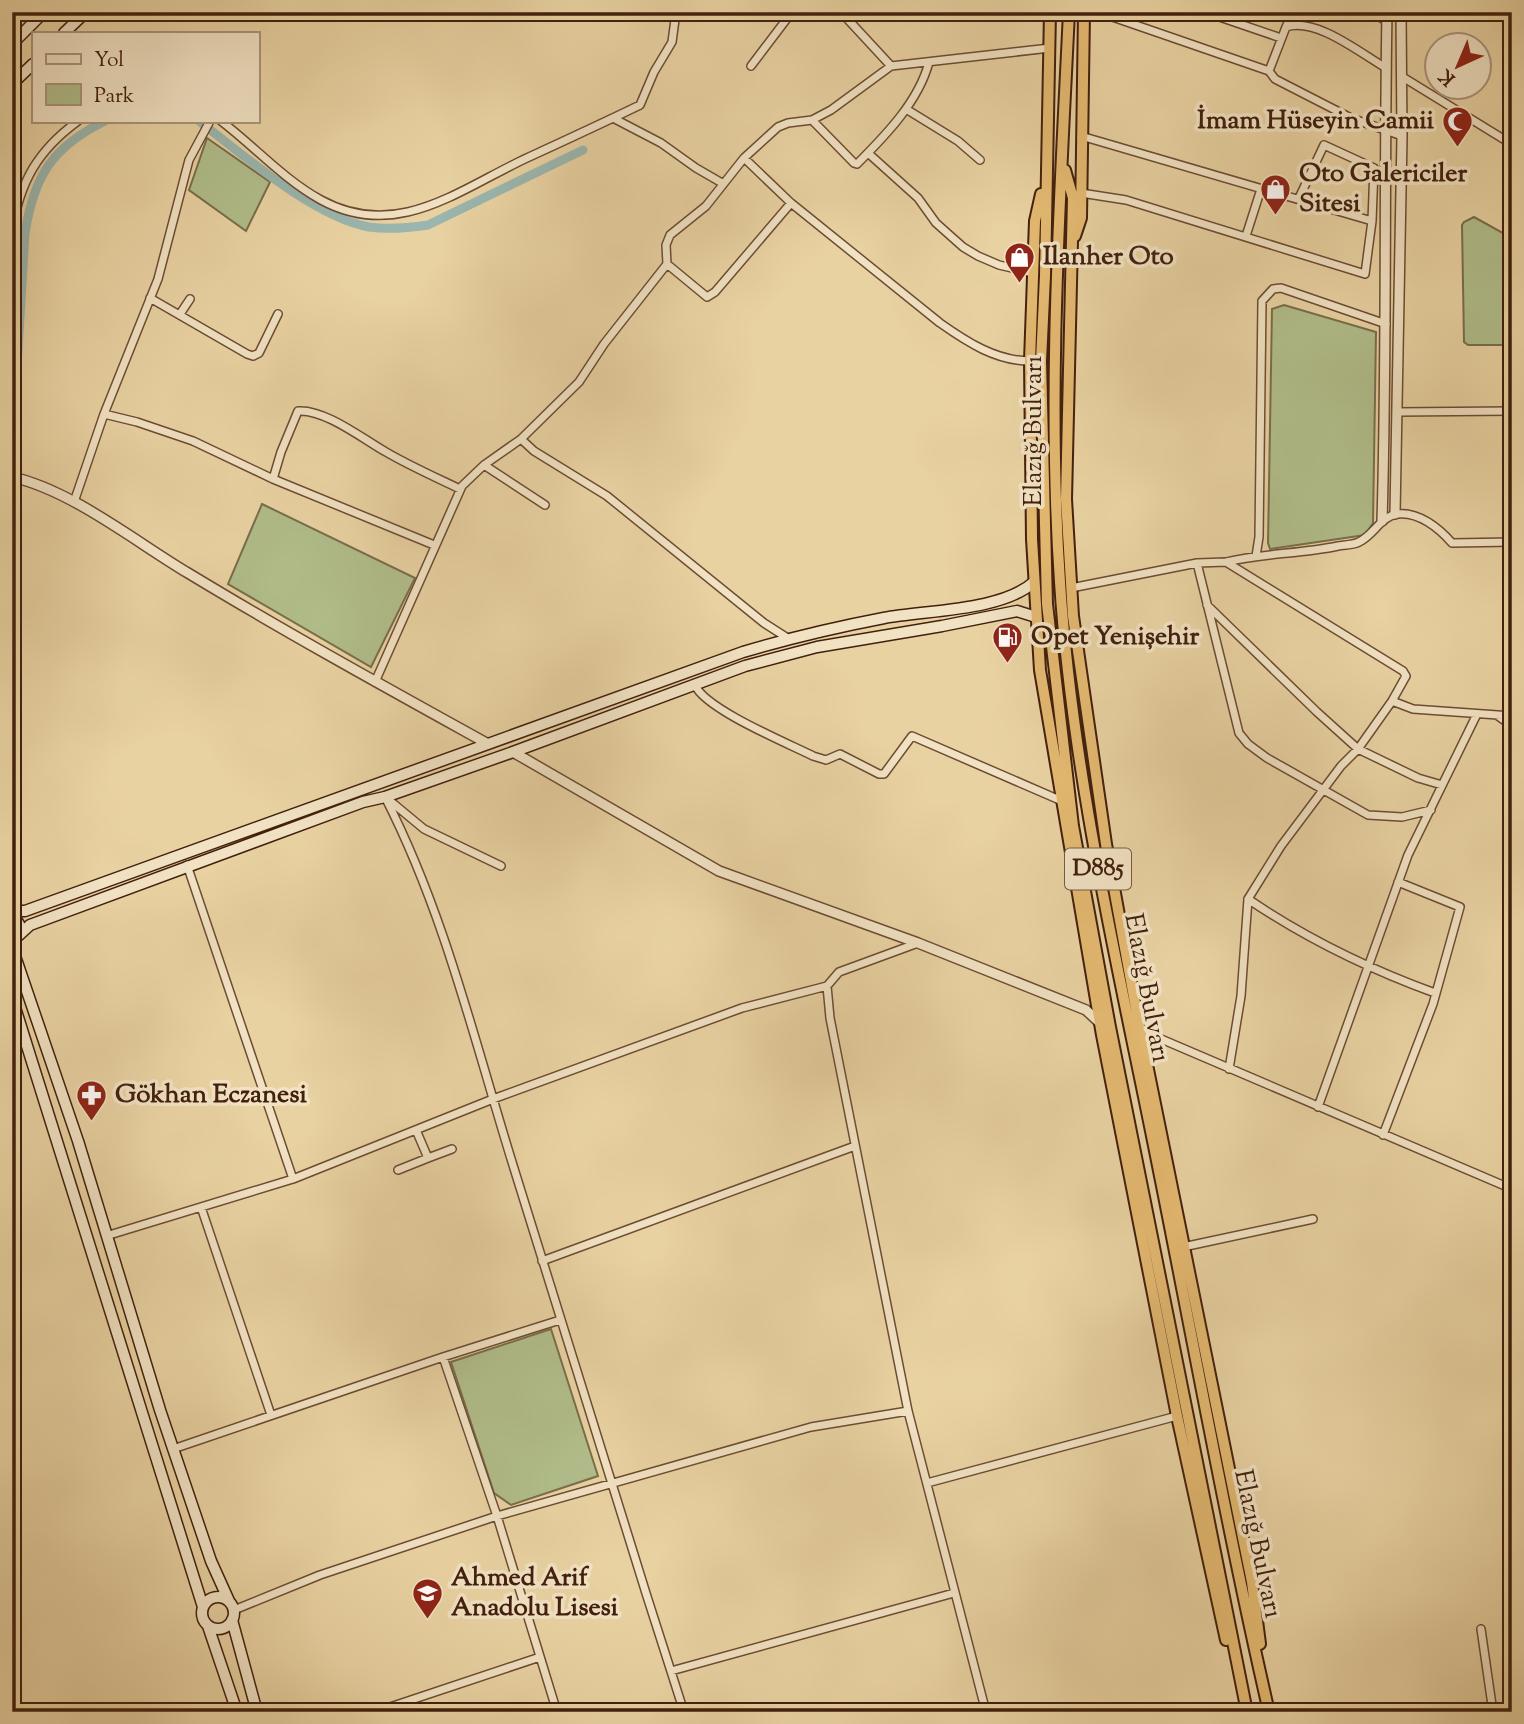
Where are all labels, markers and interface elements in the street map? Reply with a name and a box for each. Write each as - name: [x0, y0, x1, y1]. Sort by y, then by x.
- legend: [32, 32, 259, 122]
- north arrow: [1422, 32, 1492, 102]
- text: Yol: [94, 46, 124, 76]
- text: K: [1433, 62, 1462, 91]
- text: Park: [94, 82, 135, 112]
- place label: İmam Hüseyin Camii: [1197, 103, 1435, 140]
- mosque icon: İmam Hüseyin Camii: [1440, 104, 1474, 148]
- place label: Oto Galericiler Sitesi: [1299, 156, 1467, 223]
- shop icon: Oto Galericiler Sitesi: [1259, 172, 1293, 216]
- place label: Ilanher Oto: [1043, 239, 1174, 276]
- shop icon: Ilanher Oto: [1003, 240, 1037, 284]
- street label: Elazığ Bulvarı: [1016, 356, 1053, 506]
- place label: Opet Yenişehir: [1031, 619, 1200, 656]
- fuel station icon: Opet Yenişehir: [991, 620, 1025, 664]
- road number: D885: [1065, 848, 1131, 890]
- street label: Elazığ Bulvarı: [1113, 910, 1179, 1066]
- place label: Gökhan Eczanesi: [115, 1077, 307, 1114]
- pharmacy icon: Gökhan Eczanesi: [75, 1078, 109, 1122]
- street label: Elazığ Bulvarı: [1223, 1466, 1291, 1622]
- place label: Ahmed Arif Anadolu Lisesi: [451, 1560, 619, 1627]
- school or university icon: Ahmed Arif Anadolu Lisesi: [411, 1576, 445, 1620]

